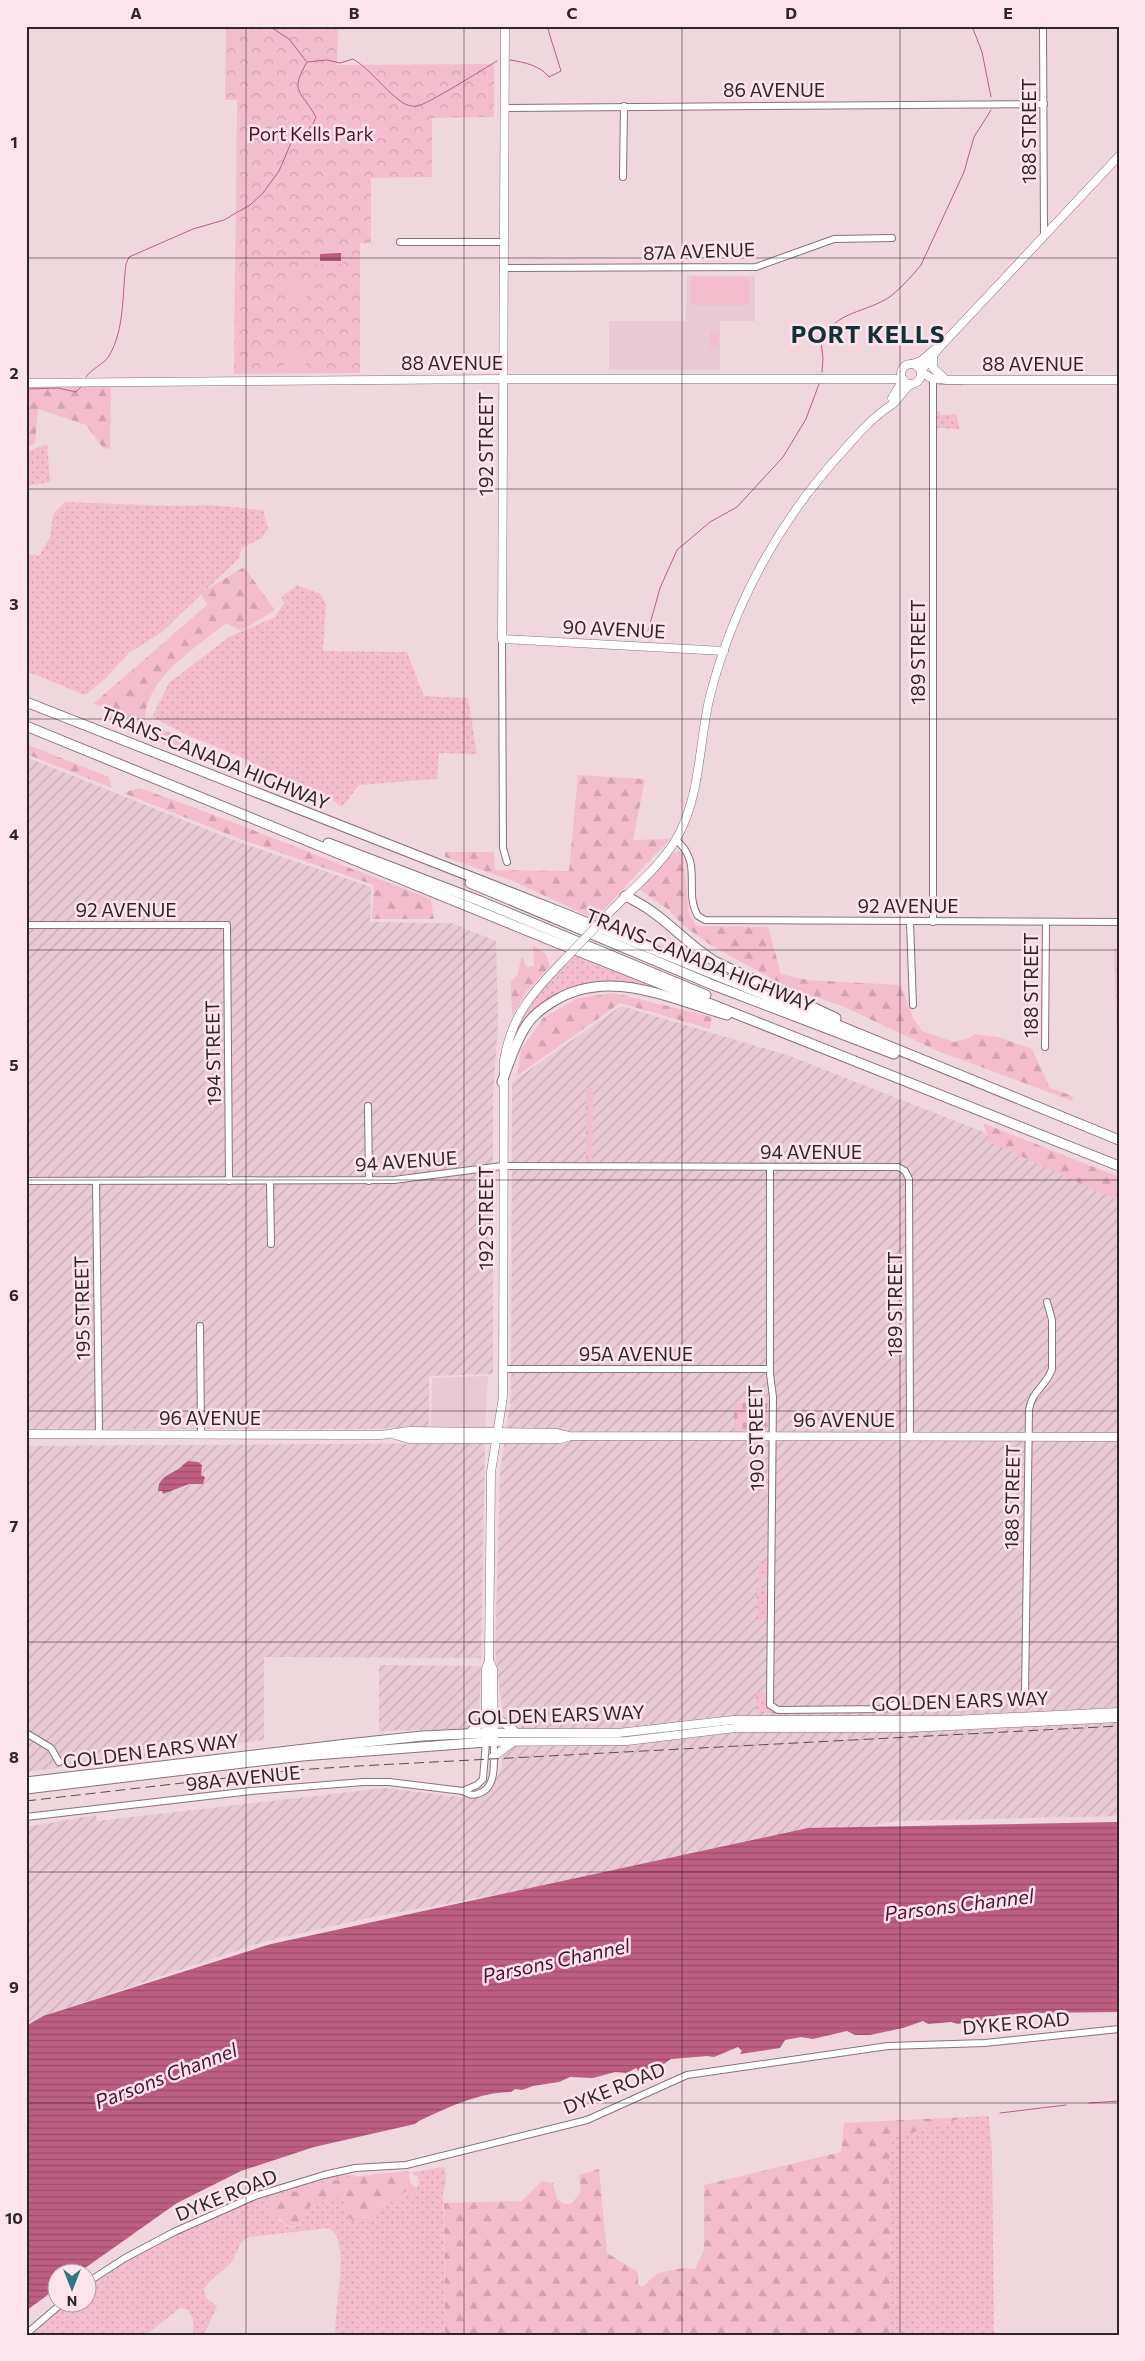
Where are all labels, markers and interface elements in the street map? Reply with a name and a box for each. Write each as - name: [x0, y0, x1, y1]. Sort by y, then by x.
- text: A: [130, 3, 142, 22]
- text: B: [349, 3, 360, 22]
- text: C: [567, 3, 578, 22]
- text: D: [785, 3, 797, 22]
- text: E: [1003, 3, 1013, 22]
- street label: 86 AVENUE: [723, 78, 825, 101]
- street label: 188 STREET: [1017, 78, 1040, 184]
- park label: Port Kells Park: [248, 122, 374, 145]
- text: 1: [10, 132, 18, 151]
- street label: 87A AVENUE: [643, 237, 755, 264]
- district label: PORT KELLS: [791, 319, 945, 348]
- street label: 88 AVENUE: [401, 351, 503, 374]
- street label: 88 AVENUE: [982, 352, 1084, 375]
- text: 2: [9, 363, 19, 382]
- street label: 192 STREET: [474, 392, 497, 496]
- text: 3: [9, 594, 19, 613]
- street label: 189 STREET: [906, 599, 929, 705]
- street label: 90 AVENUE: [562, 614, 666, 643]
- street label: TRANS-CANADA HIGHWAY: [97, 701, 333, 814]
- text: 4: [9, 824, 19, 843]
- street label: 92 AVENUE: [857, 894, 959, 917]
- street label: 92 AVENUE: [75, 898, 177, 921]
- street label: TRANS-CANADA HIGHWAY: [582, 903, 818, 1016]
- street label: 188 STREET: [1019, 932, 1042, 1038]
- street label: 194 STREET: [200, 1000, 225, 1106]
- text: 5: [9, 1055, 19, 1074]
- street label: 94 AVENUE: [760, 1140, 862, 1163]
- street label: 94 AVENUE: [354, 1145, 458, 1176]
- street label: 192 STREET: [474, 1166, 497, 1270]
- street label: 189 STREET: [883, 1251, 906, 1357]
- street label: 195 STREET: [69, 1255, 94, 1361]
- text: 6: [9, 1285, 19, 1304]
- street label: 95A AVENUE: [579, 1342, 693, 1365]
- street label: 190 STREET: [743, 1385, 768, 1491]
- street label: 96 AVENUE: [159, 1406, 261, 1429]
- street label: 96 AVENUE: [793, 1408, 895, 1431]
- street label: 188 STREET: [999, 1444, 1024, 1550]
- text: 7: [10, 1516, 19, 1535]
- street label: GOLDEN EARS WAY: [871, 1686, 1049, 1715]
- street label: GOLDEN EARS WAY: [467, 1700, 645, 1729]
- street label: GOLDEN EARS WAY: [62, 1728, 240, 1773]
- text: 8: [9, 1747, 19, 1766]
- street label: 98A AVENUE: [185, 1760, 301, 1795]
- water label: Parsons Channel: [883, 1883, 1036, 1925]
- water label: Parsons Channel: [480, 1932, 633, 1987]
- text: 9: [9, 1977, 19, 1996]
- street label: DYKE ROAD: [961, 2006, 1071, 2039]
- water label: Parsons Channel: [91, 2037, 241, 2113]
- street label: DYKE ROAD: [560, 2057, 668, 2118]
- street label: DYKE ROAD: [172, 2164, 280, 2225]
- text: 10: [5, 2208, 23, 2227]
- north arrow: [48, 2264, 98, 2314]
- text: N: [67, 2293, 77, 2310]

